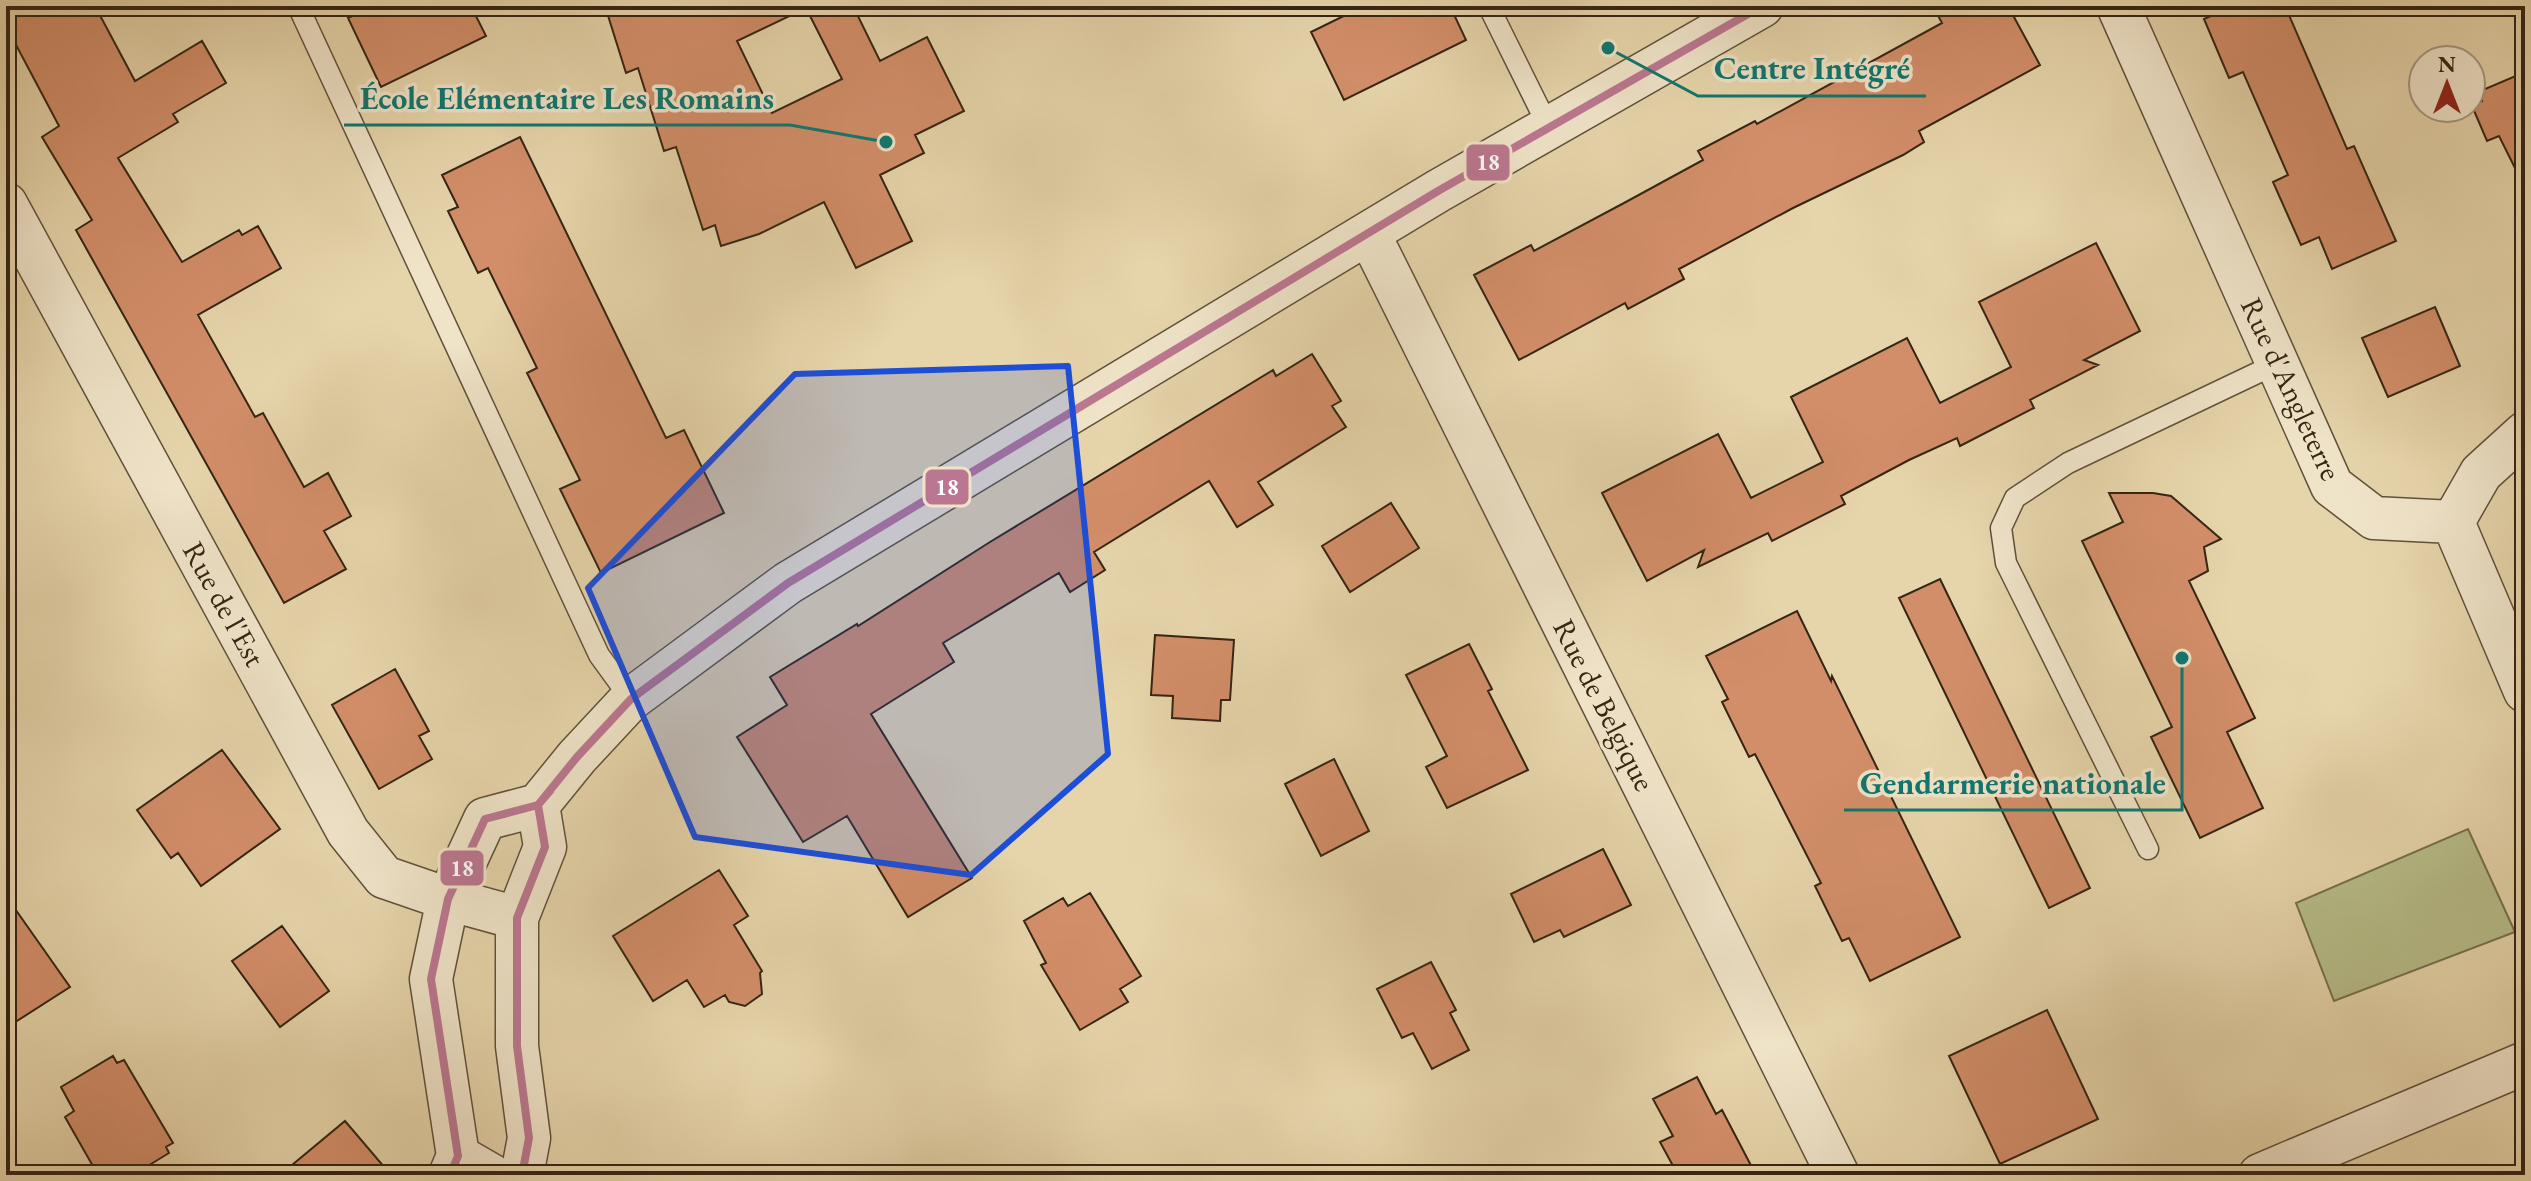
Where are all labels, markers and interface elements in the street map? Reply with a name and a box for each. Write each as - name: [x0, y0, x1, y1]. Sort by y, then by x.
- callout: Centre Intégré: [1698, 40, 1926, 96]
- north arrow: [2407, 44, 2487, 124]
- text: Centre Intégré: [1714, 47, 1910, 89]
- text: N: [2438, 50, 2456, 79]
- callout: École Elémentaire Les Romains: [344, 69, 790, 125]
- text: École Elémentaire Les Romains: [360, 77, 774, 119]
- line badge: 18: [1465, 143, 1511, 182]
- text: 18: [1476, 148, 1500, 177]
- street label: Rue d'Angleterre: [2232, 291, 2351, 487]
- line badge: 18: [924, 468, 970, 506]
- text: 18: [935, 473, 959, 502]
- street label: Rue de l'Est: [174, 534, 275, 674]
- street label: Rue de Belgique: [1544, 612, 1664, 797]
- callout: Gendarmerie nationale: [1844, 754, 2182, 810]
- text: Gendarmerie nationale: [1860, 762, 2166, 804]
- line badge: 18: [439, 849, 485, 887]
- text: 18: [450, 854, 474, 883]

